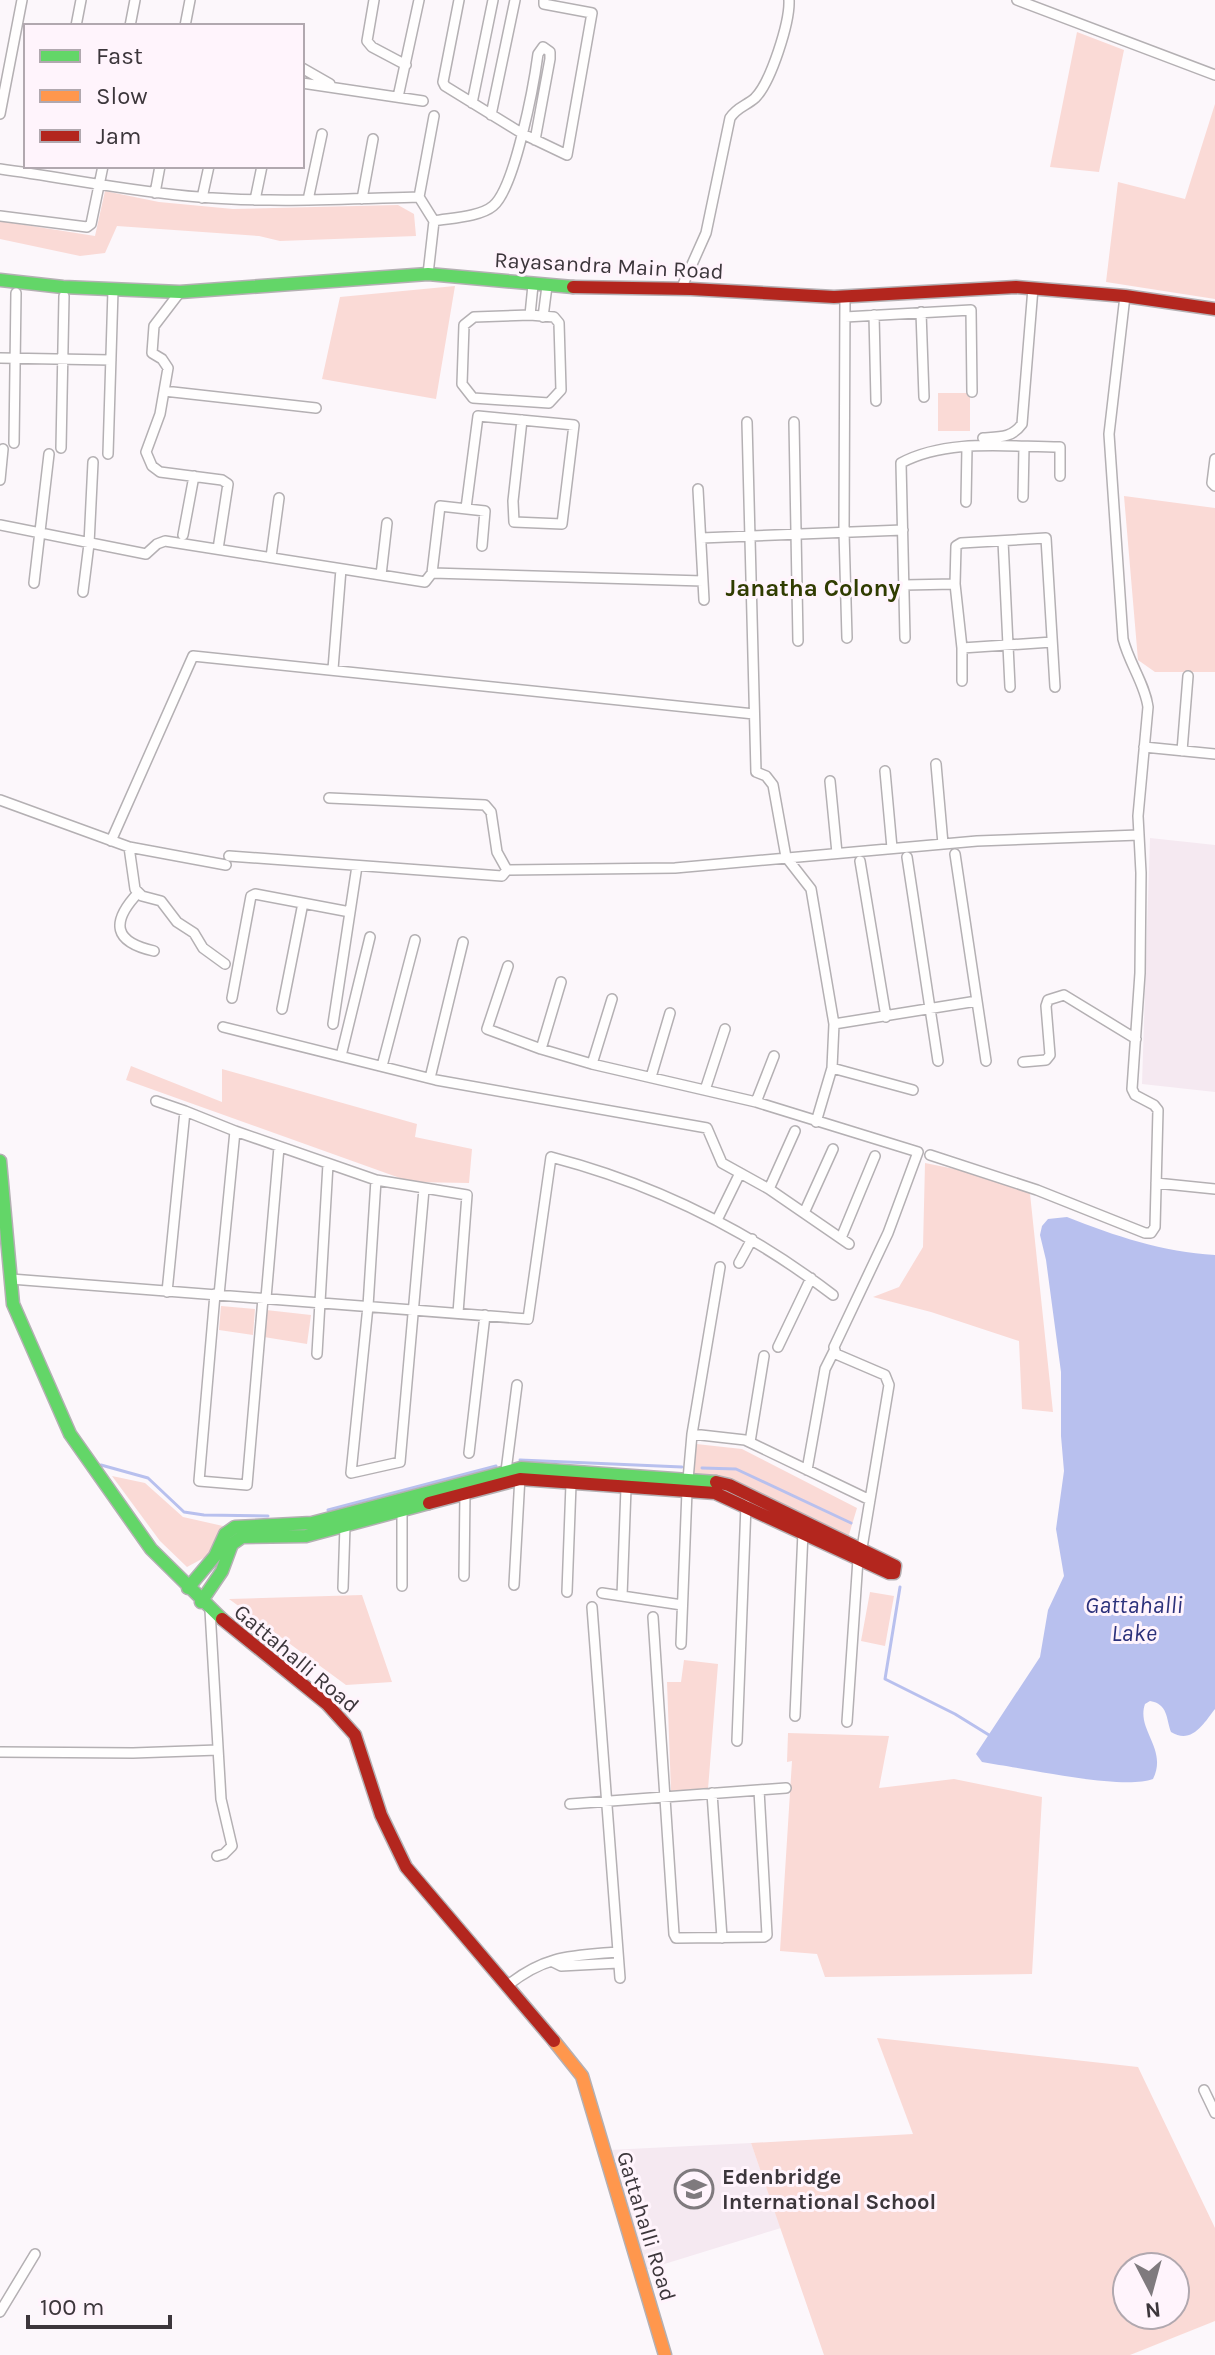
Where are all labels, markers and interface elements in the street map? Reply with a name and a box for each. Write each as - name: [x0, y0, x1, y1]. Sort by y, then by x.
- legend: [24, 24, 304, 168]
- text: Fast: [96, 42, 143, 70]
- text: Slow: [96, 82, 148, 110]
- text: Jam: [96, 122, 141, 150]
- street label: Rayasandra Main Road: [494, 247, 724, 285]
- district label: Janatha Colony: [726, 574, 900, 602]
- water label: Gattahalli Lake: [1085, 1591, 1183, 1647]
- street label: Gattahalli Road: [229, 1599, 364, 1719]
- street label: Gattahalli Road: [611, 2148, 681, 2304]
- place label: Edenbridge International School: [722, 2164, 936, 2215]
- school or university icon: Edenbridge International School: [673, 2168, 715, 2210]
- north arrow: [1111, 2251, 1191, 2331]
- scale bar: [28, 2279, 170, 2329]
- text: 100 m: [40, 2293, 105, 2321]
- text: N: [1144, 2296, 1162, 2324]

